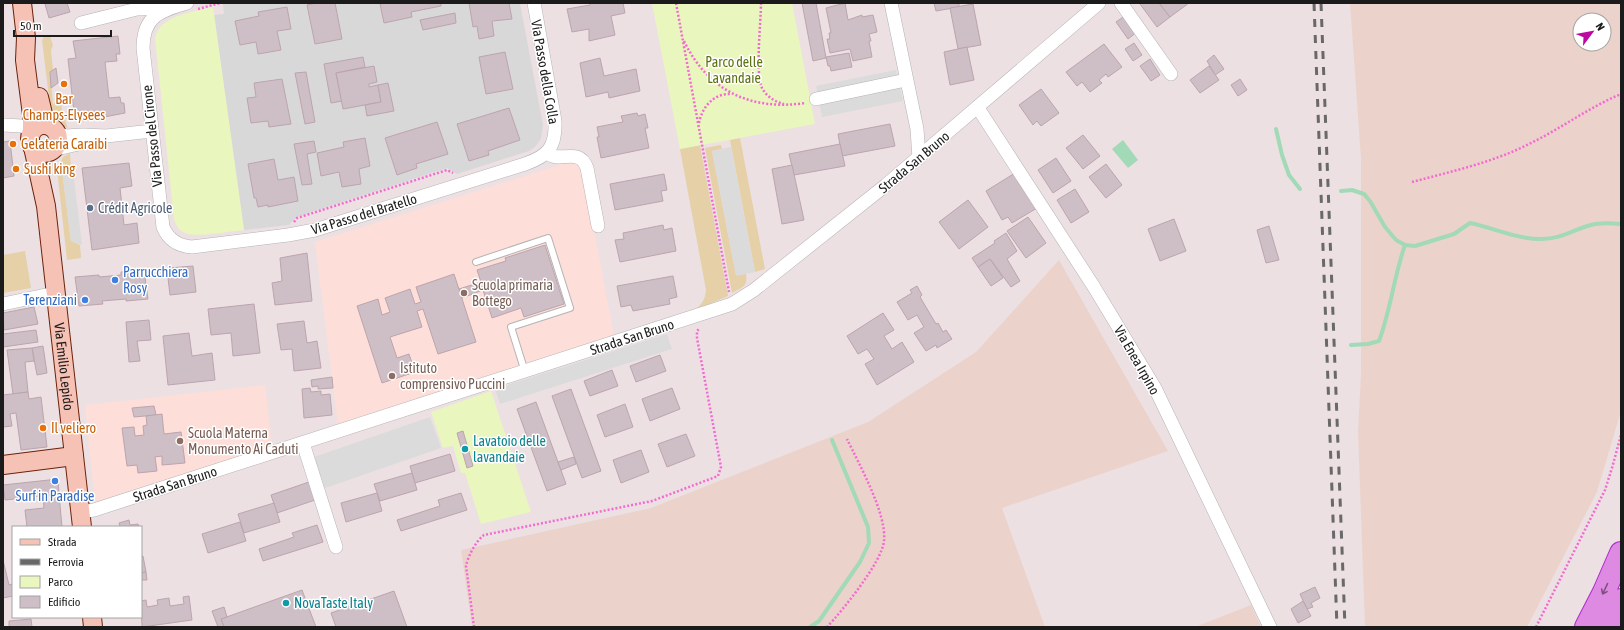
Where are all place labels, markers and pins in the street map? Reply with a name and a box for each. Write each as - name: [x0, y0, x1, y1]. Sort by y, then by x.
- marker: Bar Champs-Elysees: [59, 79, 69, 89]
- place label: Bar Champs-Elysees: [23, 91, 105, 123]
- place label: Gelateria Caraibi: [21, 136, 107, 152]
- marker: Gelateria Caraibi: [8, 139, 18, 149]
- place label: Sushi king: [24, 161, 75, 177]
- marker: Sushi king: [11, 164, 21, 174]
- place label: Crédit Agricole: [98, 200, 172, 216]
- marker: Crédit Agricole: [85, 203, 95, 213]
- place label: Parrucchiera Rosy: [123, 264, 188, 296]
- marker: Parrucchiera Rosy: [110, 275, 120, 285]
- place label: Scuola primaria Bottego: [472, 277, 553, 309]
- marker: Scuola primaria Bottego: [459, 288, 469, 298]
- place label: Terenziani: [23, 292, 77, 308]
- marker: Terenziani: [80, 295, 90, 305]
- place label: Istituto comprensivo Puccini: [400, 360, 505, 392]
- marker: Istituto comprensivo Puccini: [387, 371, 397, 381]
- place label: Il veliero: [51, 420, 96, 436]
- marker: Il veliero: [38, 423, 48, 433]
- place label: Scuola Materna Monumento Ai Caduti: [188, 425, 299, 457]
- place label: Lavatoio delle lavandaie: [473, 433, 546, 465]
- marker: Scuola Materna Monumento Ai Caduti: [175, 436, 185, 446]
- marker: Lavatoio delle lavandaie: [460, 444, 470, 454]
- marker: Surf in Paradise: [50, 476, 60, 486]
- place label: Surf in Paradise: [16, 488, 94, 504]
- place label: NovaTaste Italy: [294, 595, 373, 611]
- marker: NovaTaste Italy: [281, 598, 291, 608]

